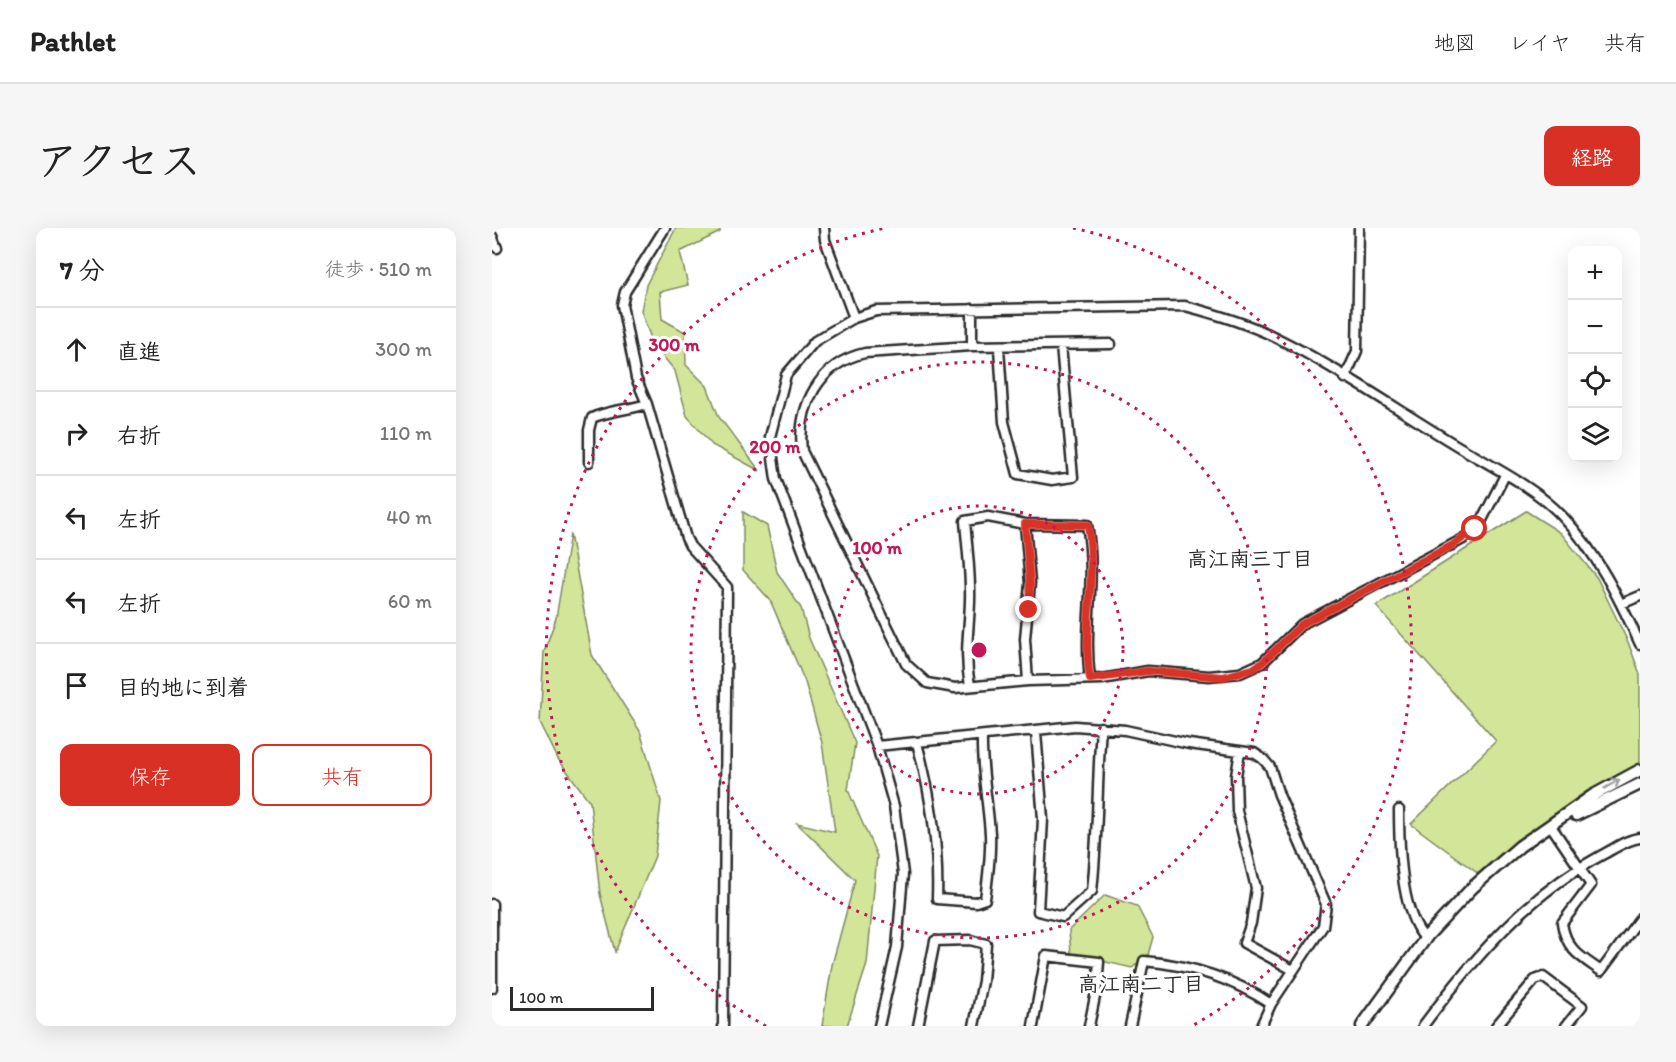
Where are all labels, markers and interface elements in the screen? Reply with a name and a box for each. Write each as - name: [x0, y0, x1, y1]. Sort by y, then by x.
- text: Pathlet: [30, 24, 116, 58]
- text: 地図: [1434, 30, 1476, 55]
- text: レイヤ: [1509, 30, 1571, 55]
- text: 共有: [1604, 30, 1646, 55]
- button: 経路: [1544, 126, 1640, 186]
- text: アクセス: [36, 135, 201, 186]
- map controls: [1568, 246, 1622, 462]
- button: +: [1568, 246, 1622, 300]
- text: 7 分: [60, 254, 105, 286]
- text: 徒歩 · 510 m: [325, 257, 432, 281]
- button: −: [1568, 300, 1622, 354]
- icon: ahead: [60, 333, 93, 366]
- text: 300 m: [648, 334, 700, 356]
- text: 300 m: [375, 337, 432, 361]
- text: 直進: [117, 338, 161, 365]
- button: locate: [1568, 354, 1622, 408]
- button: layers: [1568, 408, 1622, 462]
- icon: right: [60, 417, 93, 450]
- text: 110 m: [380, 421, 432, 445]
- text: 右折: [117, 422, 161, 449]
- text: 200 m: [750, 436, 801, 458]
- icon: left: [60, 501, 93, 534]
- text: 40 m: [386, 505, 432, 529]
- text: 左折: [117, 506, 161, 533]
- route start: [1461, 515, 1487, 541]
- text: 100 m: [852, 537, 903, 559]
- district label: 高江南三丁目: [1187, 546, 1313, 571]
- icon: left: [60, 585, 93, 618]
- text: 60 m: [388, 589, 432, 613]
- text: 左折: [117, 590, 161, 617]
- route end: [1015, 596, 1041, 622]
- centre of rings: [969, 640, 989, 660]
- icon: arrive: [60, 669, 93, 702]
- text: 目的地に到着: [117, 674, 249, 701]
- button: 保存: [60, 744, 240, 806]
- button: 共有: [252, 744, 432, 806]
- one-way arrow: [1603, 778, 1620, 790]
- district label: 高江南二丁目: [1078, 971, 1204, 996]
- scale bar: [510, 984, 654, 1012]
- text: 100 m: [519, 988, 563, 1007]

